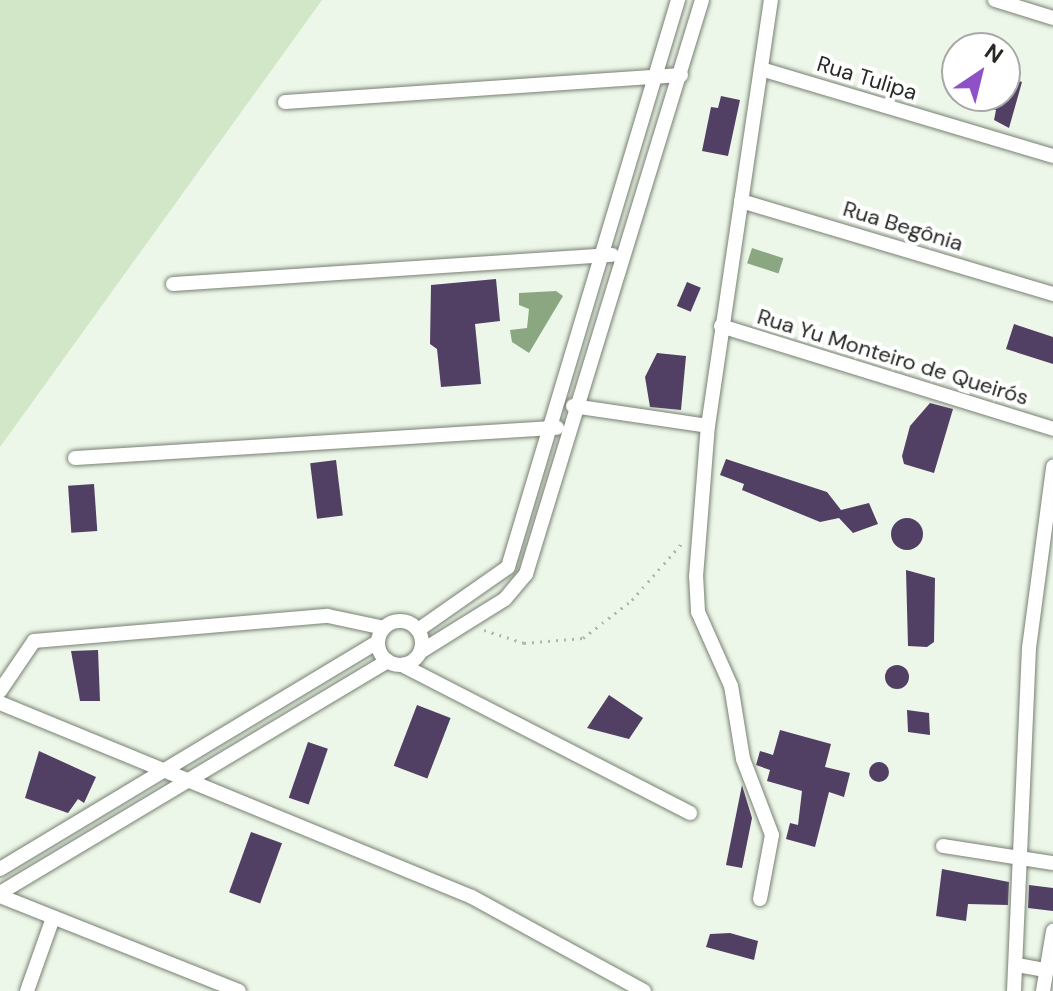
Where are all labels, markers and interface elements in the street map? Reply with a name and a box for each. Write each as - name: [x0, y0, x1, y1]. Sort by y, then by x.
- north arrow: [941, 32, 1021, 112]
- text: N: [979, 37, 1009, 70]
- street label: Rua Tulipa: [814, 50, 920, 106]
- street label: Rua Begônia: [840, 195, 966, 257]
- street label: Rua Yu Monteiro de Queirós: [754, 303, 1032, 411]

